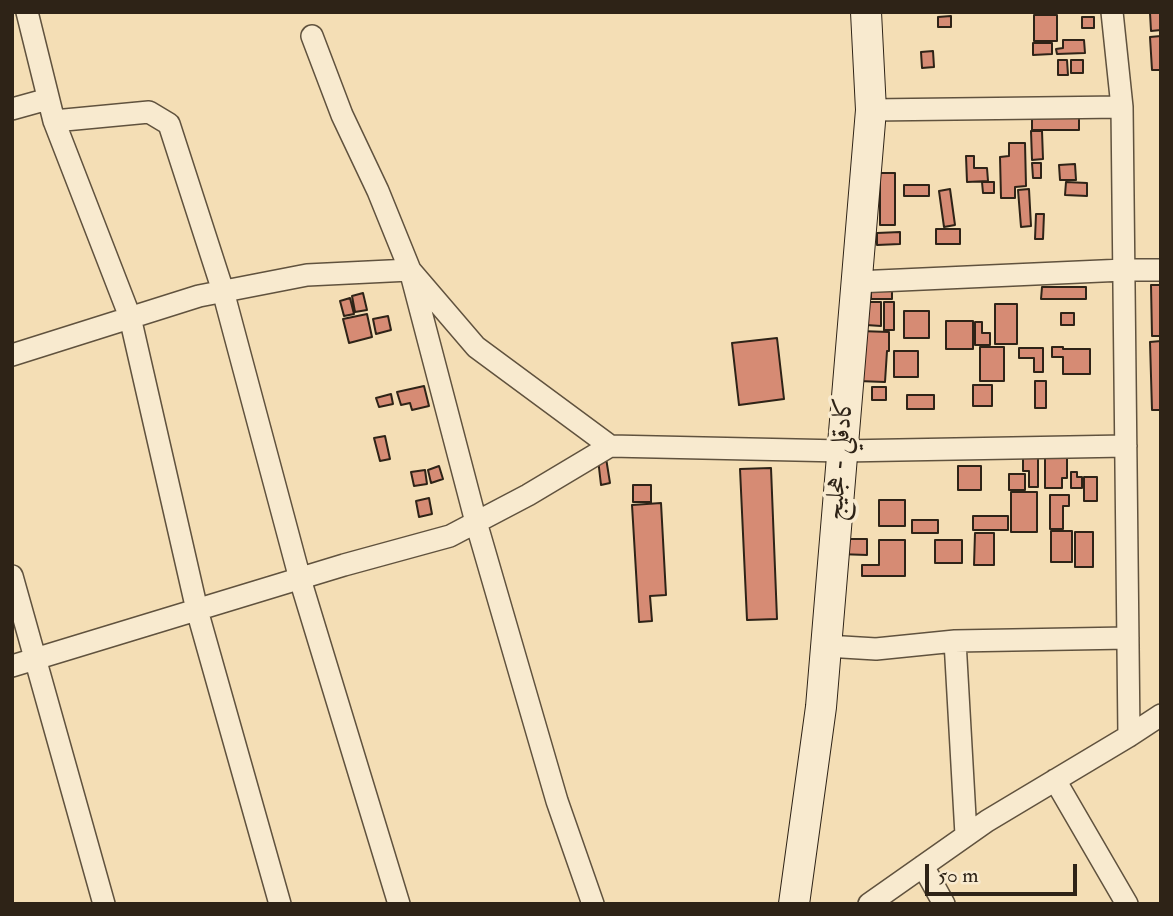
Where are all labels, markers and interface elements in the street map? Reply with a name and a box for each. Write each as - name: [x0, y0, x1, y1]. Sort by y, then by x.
- street label: كادقلي - هجليج: [820, 396, 862, 522]
- scale bar: [928, 850, 1080, 894]
- text: 50 m: [938, 862, 979, 889]

